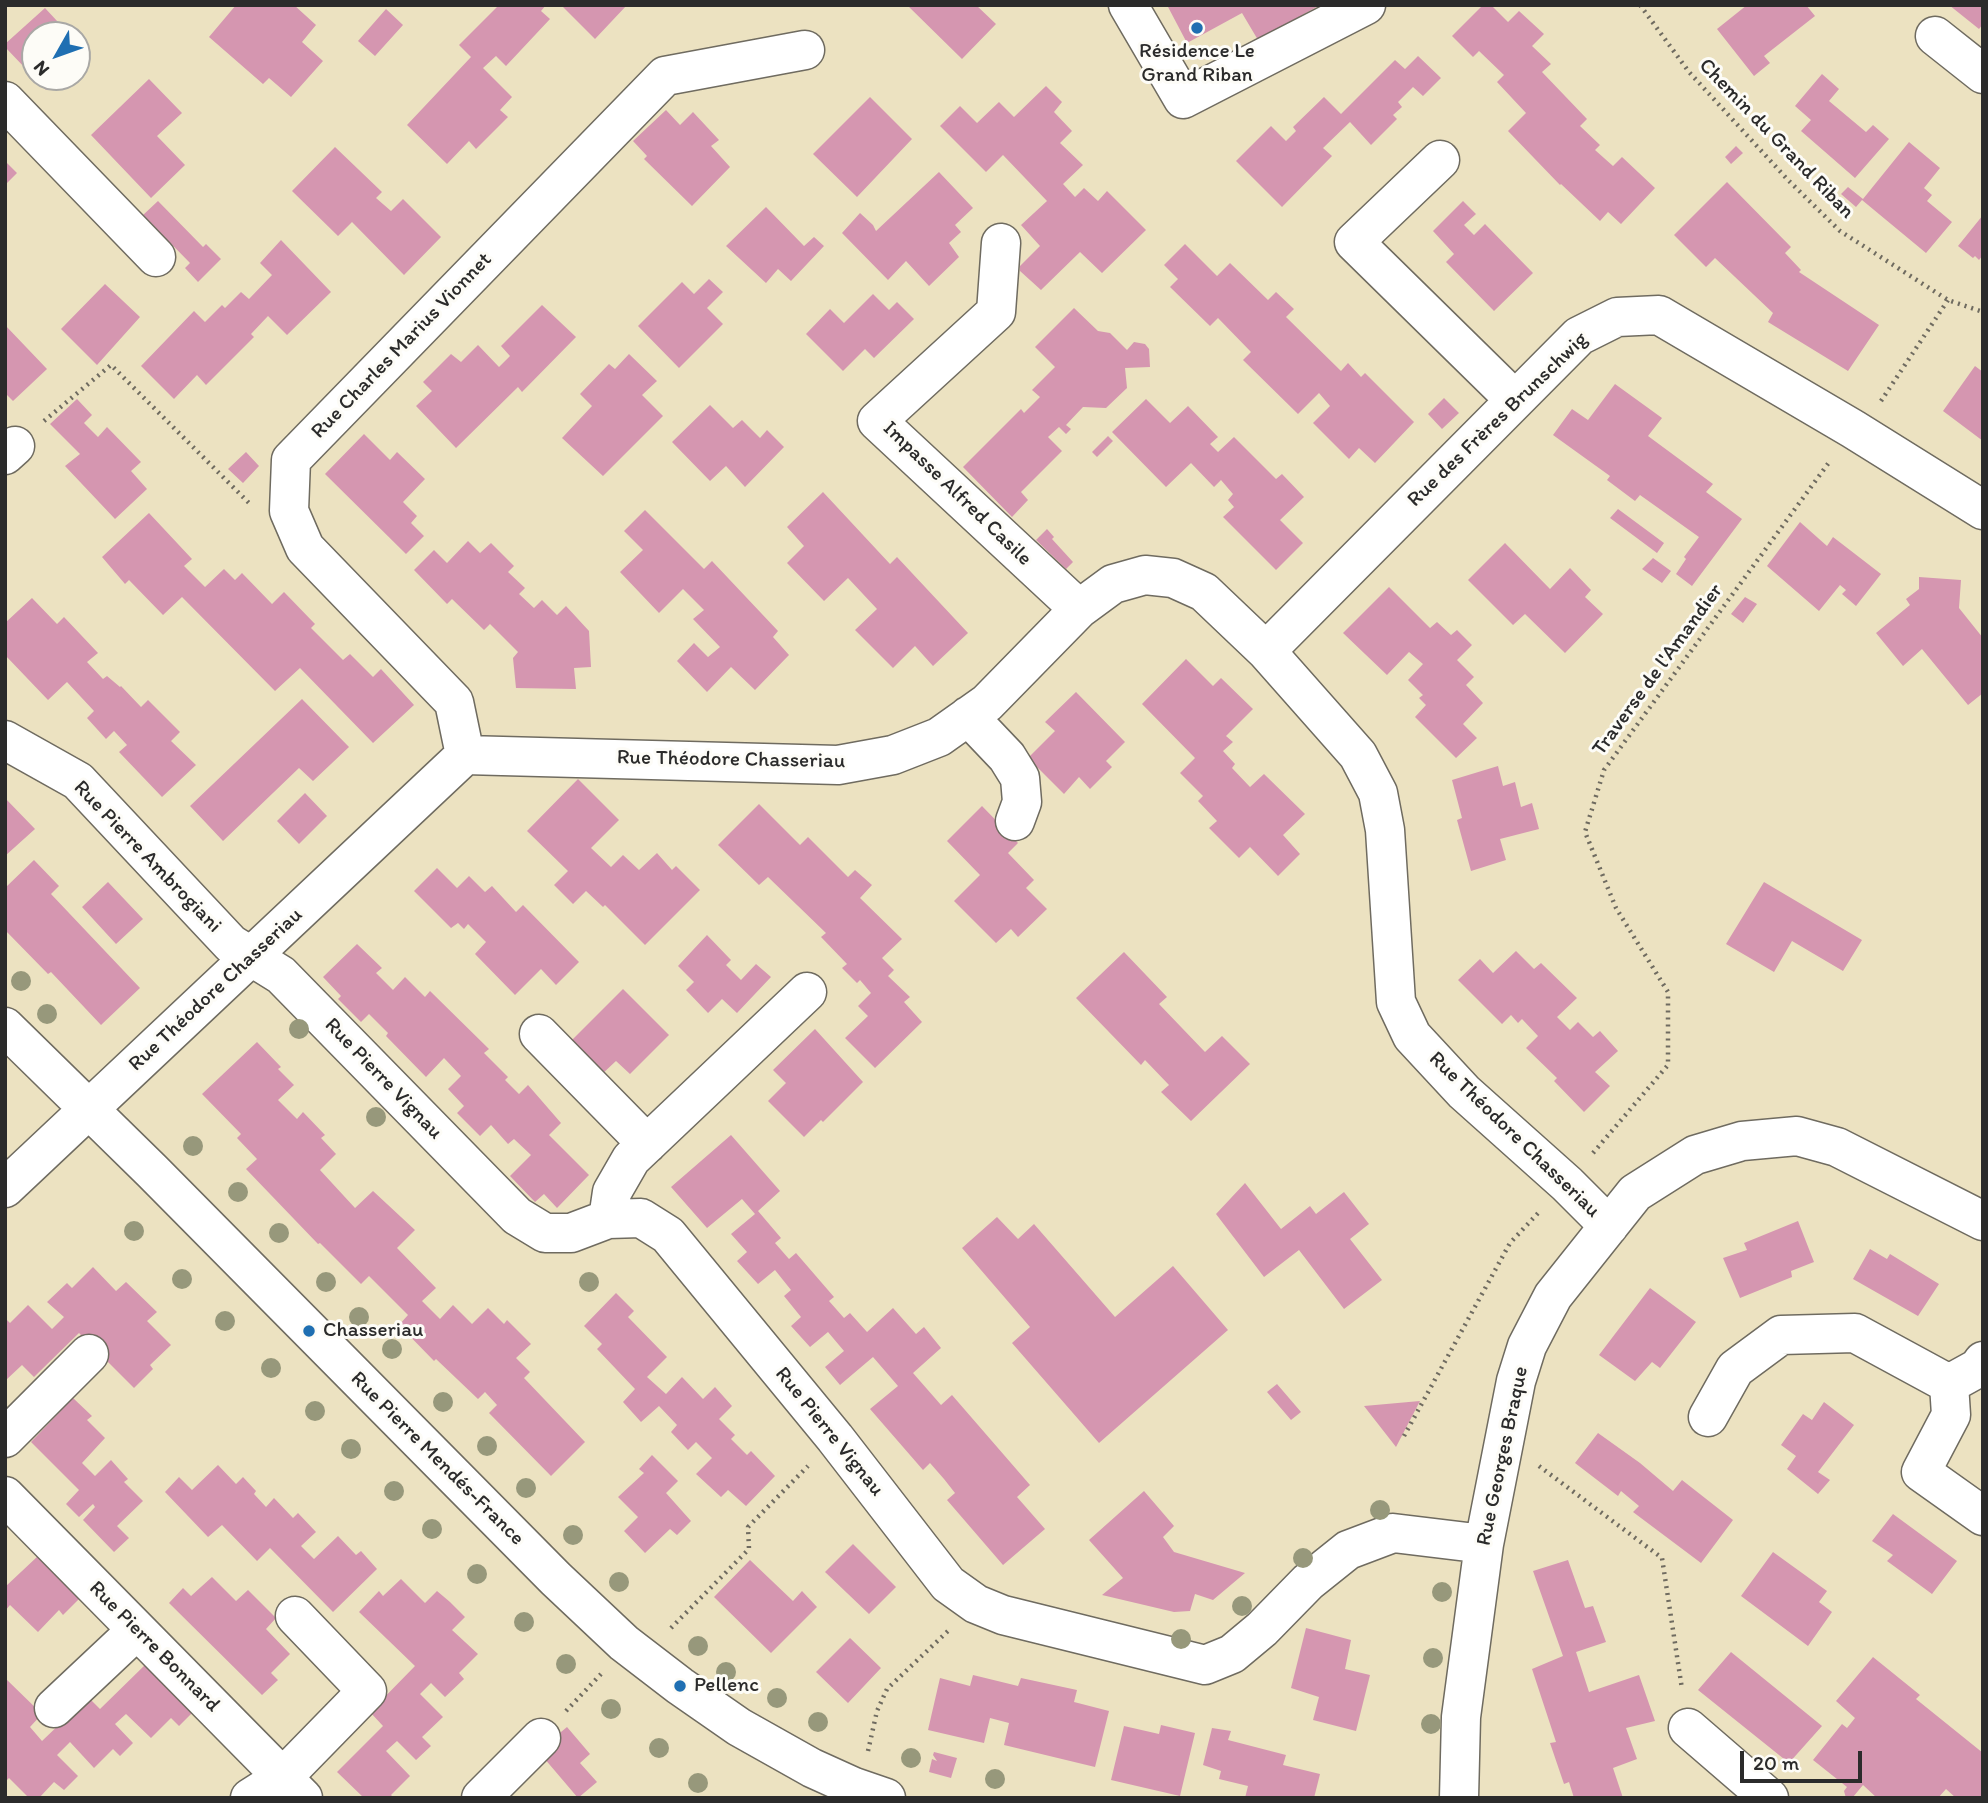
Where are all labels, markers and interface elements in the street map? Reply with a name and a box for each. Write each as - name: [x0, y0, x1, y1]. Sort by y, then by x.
- marker: Résidence Le Grand Riban: [1189, 20, 1205, 36]
- north arrow: [21, 21, 91, 91]
- place label: Résidence Le Grand Riban: [1139, 39, 1255, 89]
- street label: Chemin du Grand Riban: [1693, 54, 1859, 224]
- text: N: [28, 56, 54, 81]
- street label: Rue Charles Marius Vionnet: [306, 248, 498, 444]
- street label: Rue des Frères Brunschwig: [1403, 327, 1593, 513]
- street label: Impasse Alfred Casile: [877, 416, 1037, 572]
- street label: Traverse de l'Amandier: [1587, 579, 1729, 761]
- street label: Rue Théodore Chasseriau: [617, 745, 845, 775]
- street label: Rue Pierre Ambrogiani: [68, 776, 226, 938]
- street label: Rue Théodore Chasseriau: [124, 903, 308, 1077]
- street label: Rue Pierre Vignau: [319, 1013, 447, 1145]
- street label: Rue Théodore Chasseriau: [1423, 1047, 1605, 1223]
- place label: Chasseriau: [323, 1318, 424, 1344]
- marker: Chasseriau: [301, 1323, 317, 1339]
- street label: Rue Pierre Vignau: [769, 1362, 889, 1502]
- street label: Rue Georges Braque: [1472, 1364, 1534, 1548]
- street label: Rue Pierre Mendés-France: [345, 1367, 529, 1551]
- street label: Rue Pierre Bonnard: [83, 1576, 225, 1718]
- place label: Pellenc: [694, 1673, 759, 1699]
- marker: Pellenc: [672, 1678, 688, 1694]
- scale bar: [1743, 1736, 1866, 1780]
- text: 20 m: [1753, 1750, 1799, 1775]

